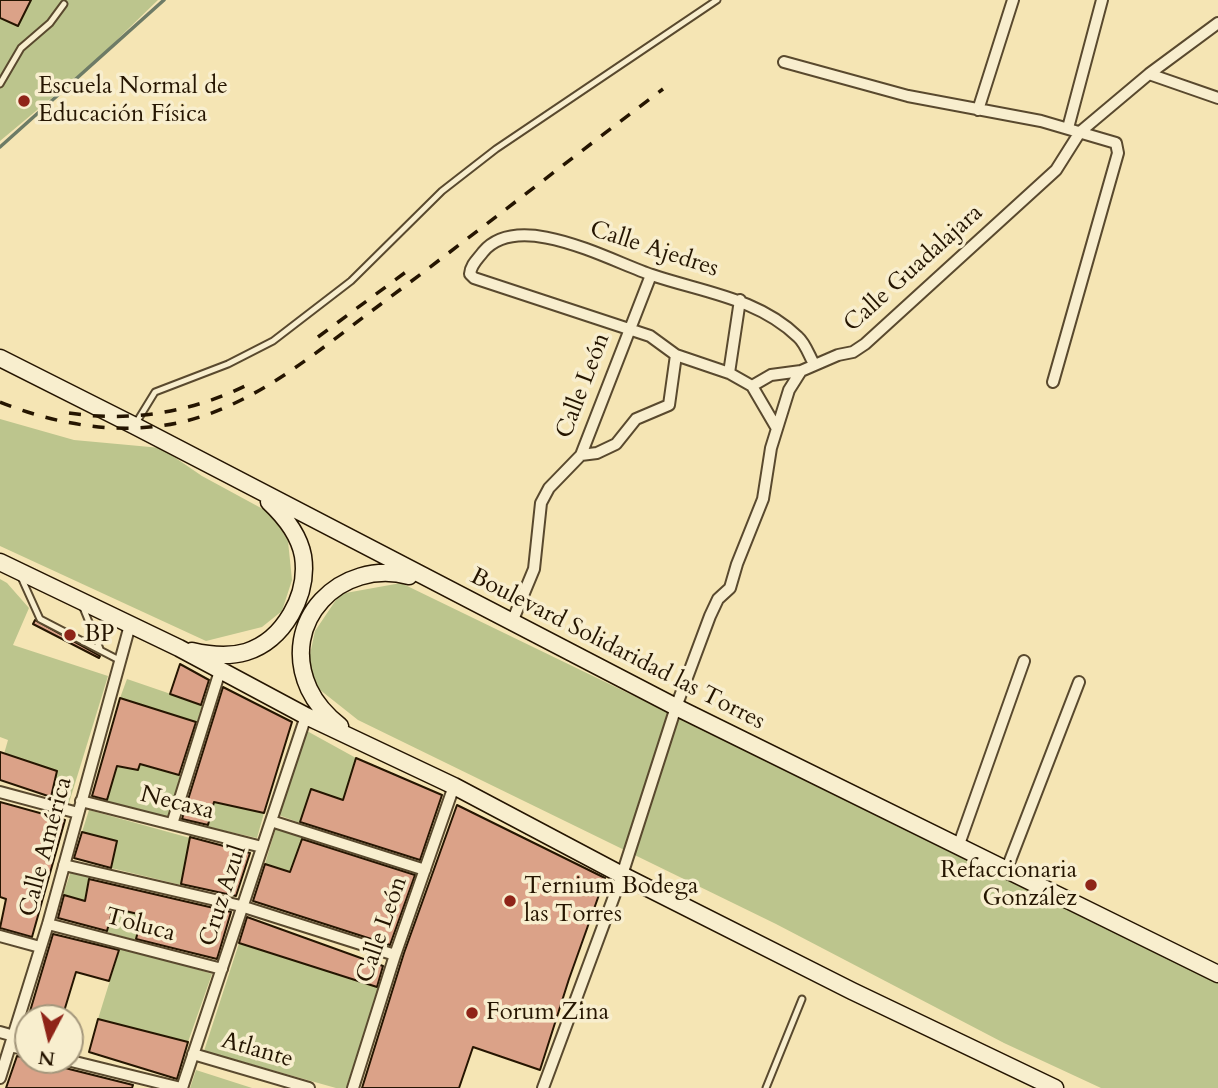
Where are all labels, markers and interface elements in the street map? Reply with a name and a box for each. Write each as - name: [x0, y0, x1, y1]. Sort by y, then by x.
- place label: Escuela Normal de Educación Física: [38, 73, 228, 129]
- marker: Escuela Normal de Educación Física: [16, 93, 32, 109]
- street label: Calle Guadalajara: [839, 199, 989, 339]
- street label: Calle Ajedres: [586, 216, 722, 284]
- street label: Calle León: [551, 329, 617, 443]
- street label: Boulevard Solidaridad las Torres: [465, 563, 769, 737]
- place label: BP: [84, 621, 115, 649]
- marker: BP: [62, 627, 78, 643]
- street label: Calle América: [15, 774, 79, 920]
- street label: Necaxa: [137, 781, 217, 827]
- street label: Cruz Azul: [194, 842, 254, 950]
- place label: Refaccionaria González: [940, 857, 1077, 913]
- street label: Calle León: [351, 873, 415, 987]
- place label: Ternium Bodega las Torres: [524, 873, 698, 929]
- marker: Refaccionaria González: [1083, 877, 1099, 893]
- marker: Ternium Bodega las Torres: [502, 893, 518, 909]
- street label: Toluca: [102, 903, 178, 949]
- place label: Forum Zina: [486, 999, 609, 1027]
- north arrow: [14, 1004, 84, 1074]
- marker: Forum Zina: [464, 1005, 480, 1021]
- street label: Atlante: [218, 1027, 296, 1075]
- text: N: [37, 1044, 56, 1072]

